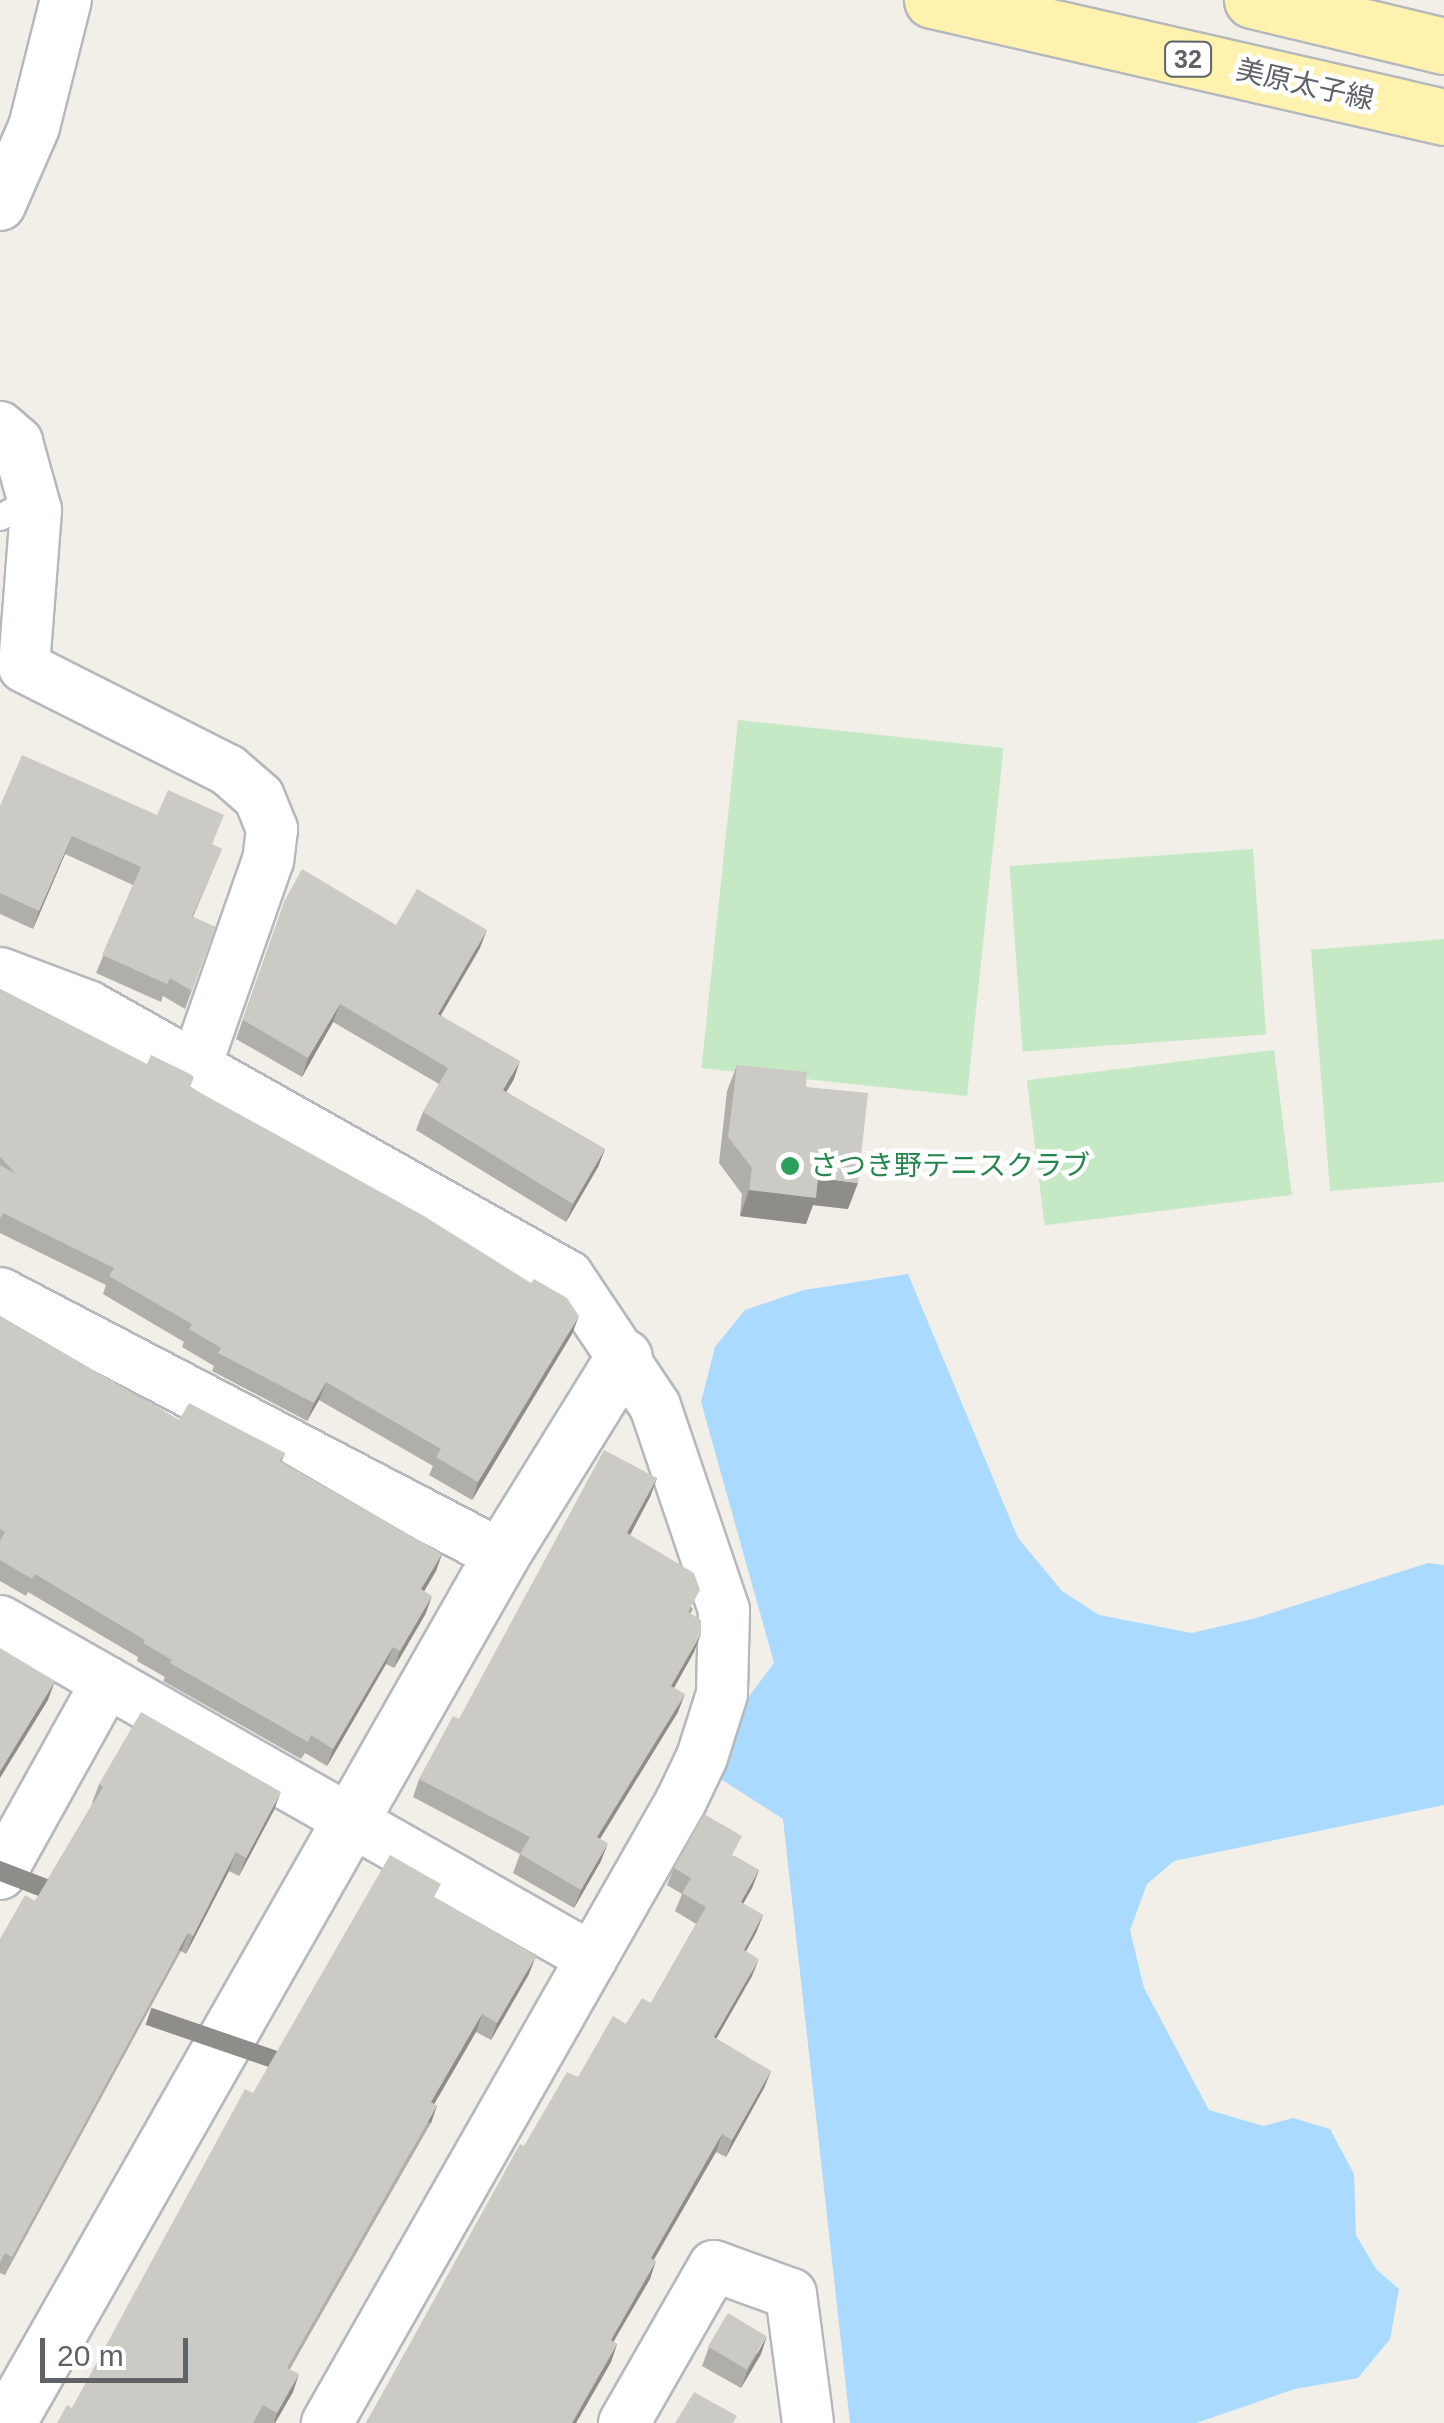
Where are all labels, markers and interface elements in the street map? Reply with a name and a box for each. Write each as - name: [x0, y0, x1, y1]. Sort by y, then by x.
- road number: 32: [1163, 39, 1213, 79]
- street label: 美原太子線: [1233, 53, 1377, 117]
- place label: さつき野テニスクラブ: [810, 1149, 1090, 1183]
- marker: さつき野テニスクラブ: [779, 1155, 801, 1177]
- scale bar: [45, 2318, 192, 2380]
- text: 20 m: [57, 2339, 124, 2372]

